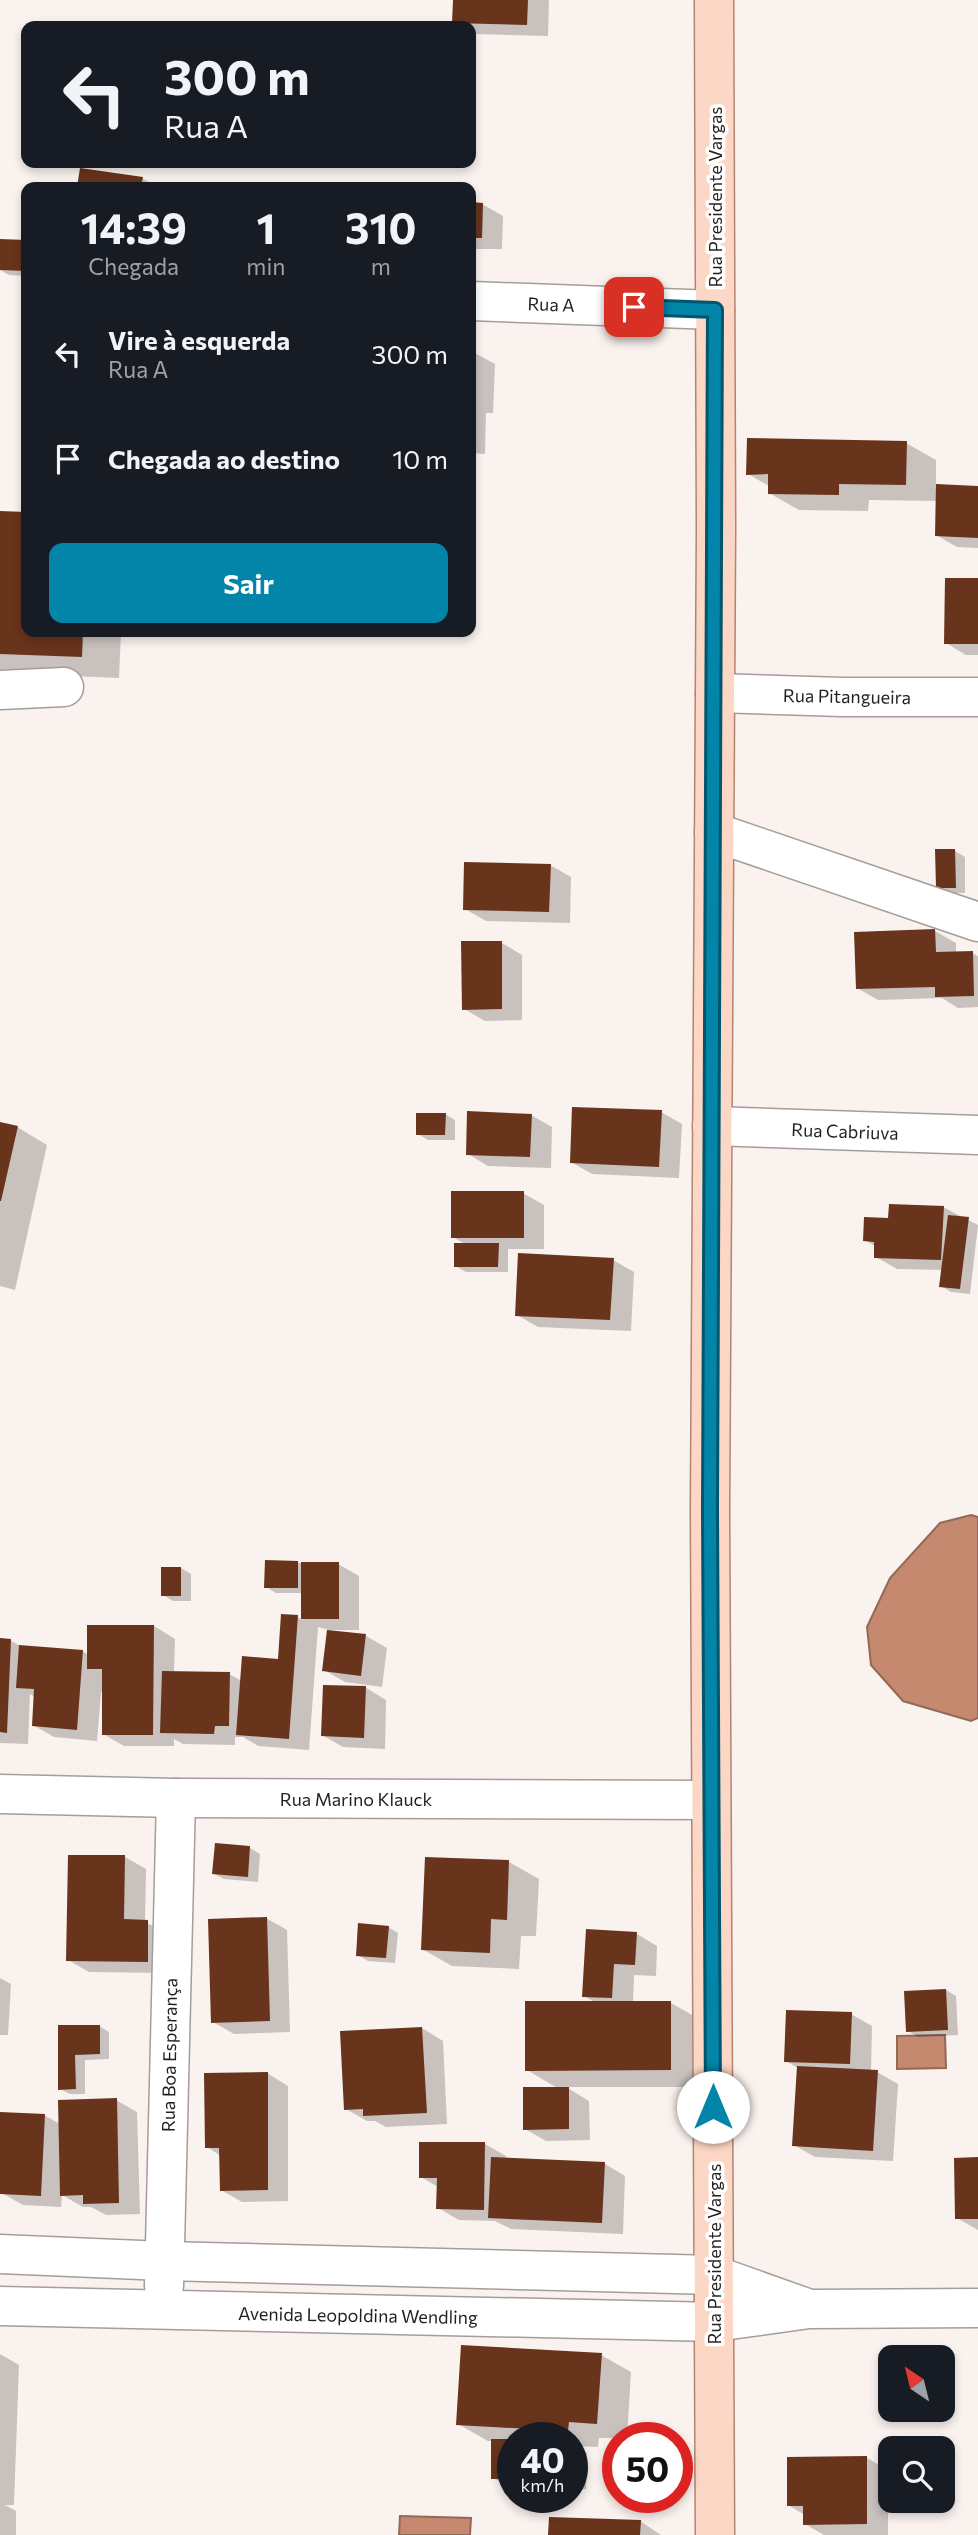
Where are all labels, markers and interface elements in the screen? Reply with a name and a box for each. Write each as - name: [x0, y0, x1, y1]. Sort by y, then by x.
- text: 300 m: [164, 45, 310, 105]
- icon: left: [49, 49, 140, 140]
- text: Rua A: [164, 105, 248, 145]
- street label: Rua Presidente Vargas: [704, 106, 726, 288]
- text: 14:39: [81, 201, 187, 253]
- text: 1: [256, 201, 275, 253]
- text: 310: [345, 201, 416, 253]
- text: Chegada: [88, 252, 179, 280]
- text: min: [246, 252, 286, 280]
- text: m: [371, 252, 391, 280]
- pin: [604, 277, 664, 337]
- icon: arrive: [615, 288, 653, 326]
- street label: Rua A: [527, 292, 575, 316]
- text: Vire à esquerda: [108, 324, 290, 355]
- icon: left: [49, 335, 87, 373]
- text: 300 m: [372, 338, 448, 369]
- text: Rua A: [108, 355, 168, 383]
- icon: arrive: [49, 440, 87, 478]
- text: Chegada ao destino: [108, 443, 340, 474]
- text: 10 m: [392, 443, 448, 474]
- button: Sair: [49, 543, 448, 623]
- street label: Rua Pitangueira: [783, 684, 911, 708]
- street label: Rua Cabriuva: [791, 1118, 899, 1144]
- street label: Rua Marino Klauck: [280, 1788, 432, 1810]
- street label: Rua Boa Esperança: [157, 1978, 181, 2132]
- position arrow: [676, 2070, 750, 2144]
- street label: Rua Presidente Vargas: [703, 2163, 725, 2345]
- street label: Avenida Leopoldina Wendling: [238, 2302, 478, 2328]
- north arrow: [878, 2345, 956, 2422]
- map controls: [878, 2345, 955, 2513]
- speed limit sign: 50: [602, 2422, 693, 2513]
- button: search: [878, 2436, 955, 2513]
- text: 40: [520, 2437, 565, 2480]
- text: km/h: [521, 2474, 564, 2496]

